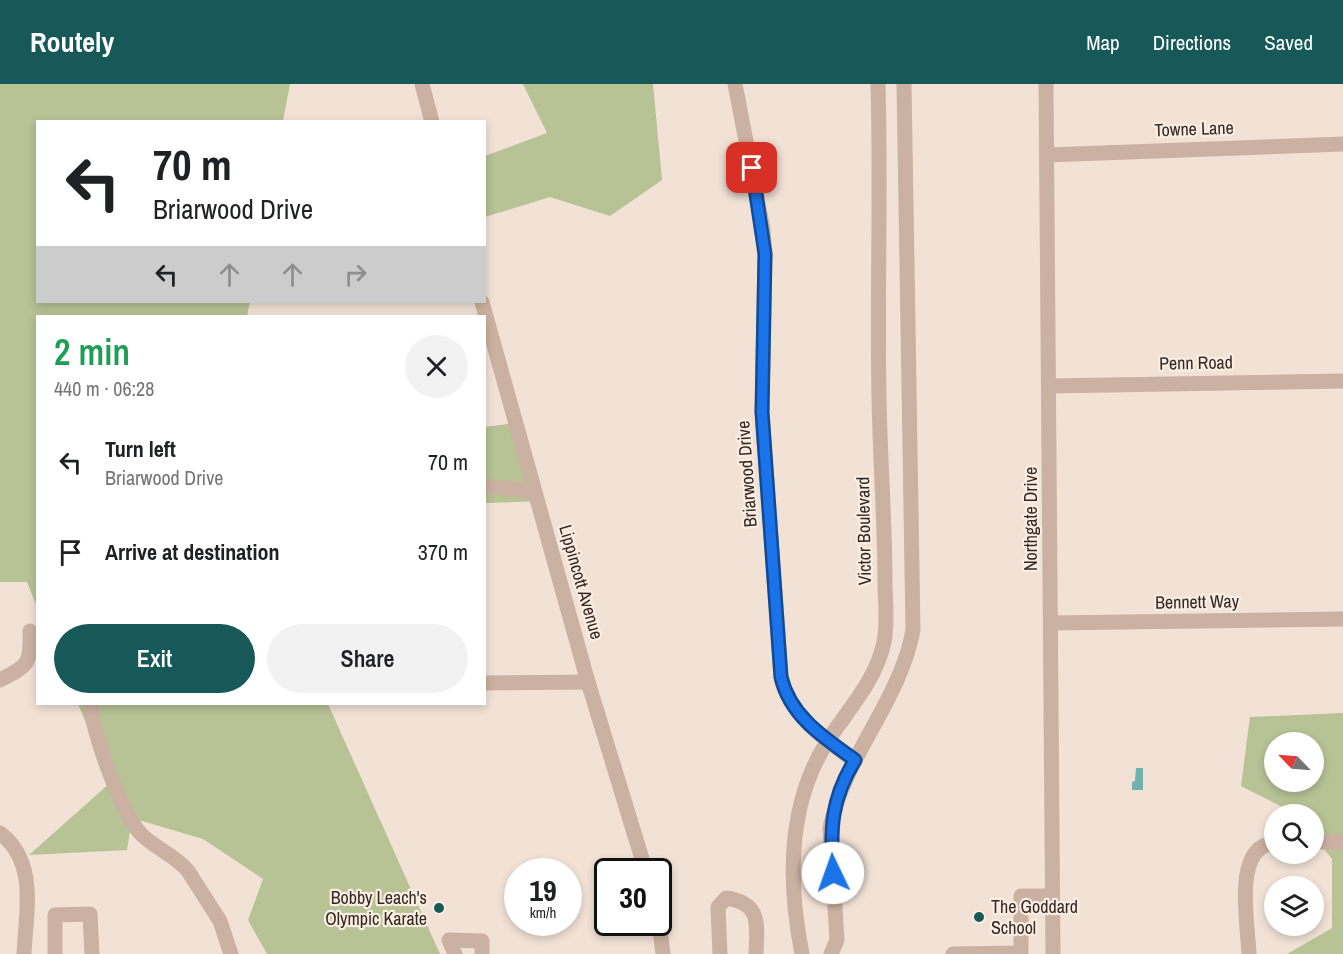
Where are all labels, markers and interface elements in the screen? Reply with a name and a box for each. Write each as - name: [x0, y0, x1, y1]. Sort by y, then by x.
- text: Routely: [30, 23, 114, 61]
- text: Map: [1086, 28, 1120, 57]
- text: Directions: [1153, 28, 1231, 57]
- text: Saved: [1264, 28, 1313, 57]
- street label: Towne Lane: [1154, 115, 1234, 142]
- text: 70 m: [153, 137, 232, 193]
- pin: [726, 142, 777, 193]
- icon: left: [54, 144, 132, 222]
- icon: arrive: [735, 151, 768, 184]
- text: Briarwood Drive: [153, 191, 313, 227]
- icon: left: [150, 258, 183, 291]
- icon: ahead: [213, 258, 246, 291]
- icon: ahead: [276, 258, 309, 291]
- icon: right: [339, 258, 372, 291]
- text: 2 min: [54, 328, 130, 376]
- button: close: [405, 335, 468, 398]
- street label: Penn Road: [1159, 349, 1233, 376]
- text: 440 m · 06:28: [54, 375, 154, 402]
- street label: Briarwood Drive: [730, 420, 763, 528]
- text: Turn left: [105, 434, 176, 464]
- icon: left: [54, 446, 87, 479]
- text: 70 m: [428, 447, 468, 477]
- text: Briarwood Drive: [105, 464, 223, 491]
- street label: Northgate Drive: [1018, 467, 1043, 571]
- street label: Victor Boulevard: [850, 476, 877, 586]
- street label: Lippincott Avenue: [553, 522, 610, 642]
- icon: arrive: [54, 536, 87, 569]
- text: Arrive at destination: [105, 537, 279, 567]
- text: 370 m: [418, 537, 468, 567]
- street label: Bennett Way: [1155, 588, 1240, 615]
- button: Exit: [54, 624, 255, 693]
- button: Share: [267, 624, 468, 693]
- north arrow: [1264, 732, 1324, 792]
- map controls: [1264, 732, 1324, 936]
- button: search: [1264, 804, 1324, 864]
- position arrow: [801, 841, 865, 905]
- speed limit sign: 30: [594, 858, 672, 936]
- text: 19: [529, 870, 557, 910]
- button: layers: [1264, 876, 1324, 936]
- place label: Bobby Leach's Olympic Karate: [325, 885, 427, 931]
- place label: The Goddard School: [991, 894, 1078, 940]
- marker: Bobby Leach's Olympic Karate: [432, 901, 446, 915]
- text: km/h: [530, 902, 556, 923]
- marker: The Goddard School: [972, 910, 986, 924]

